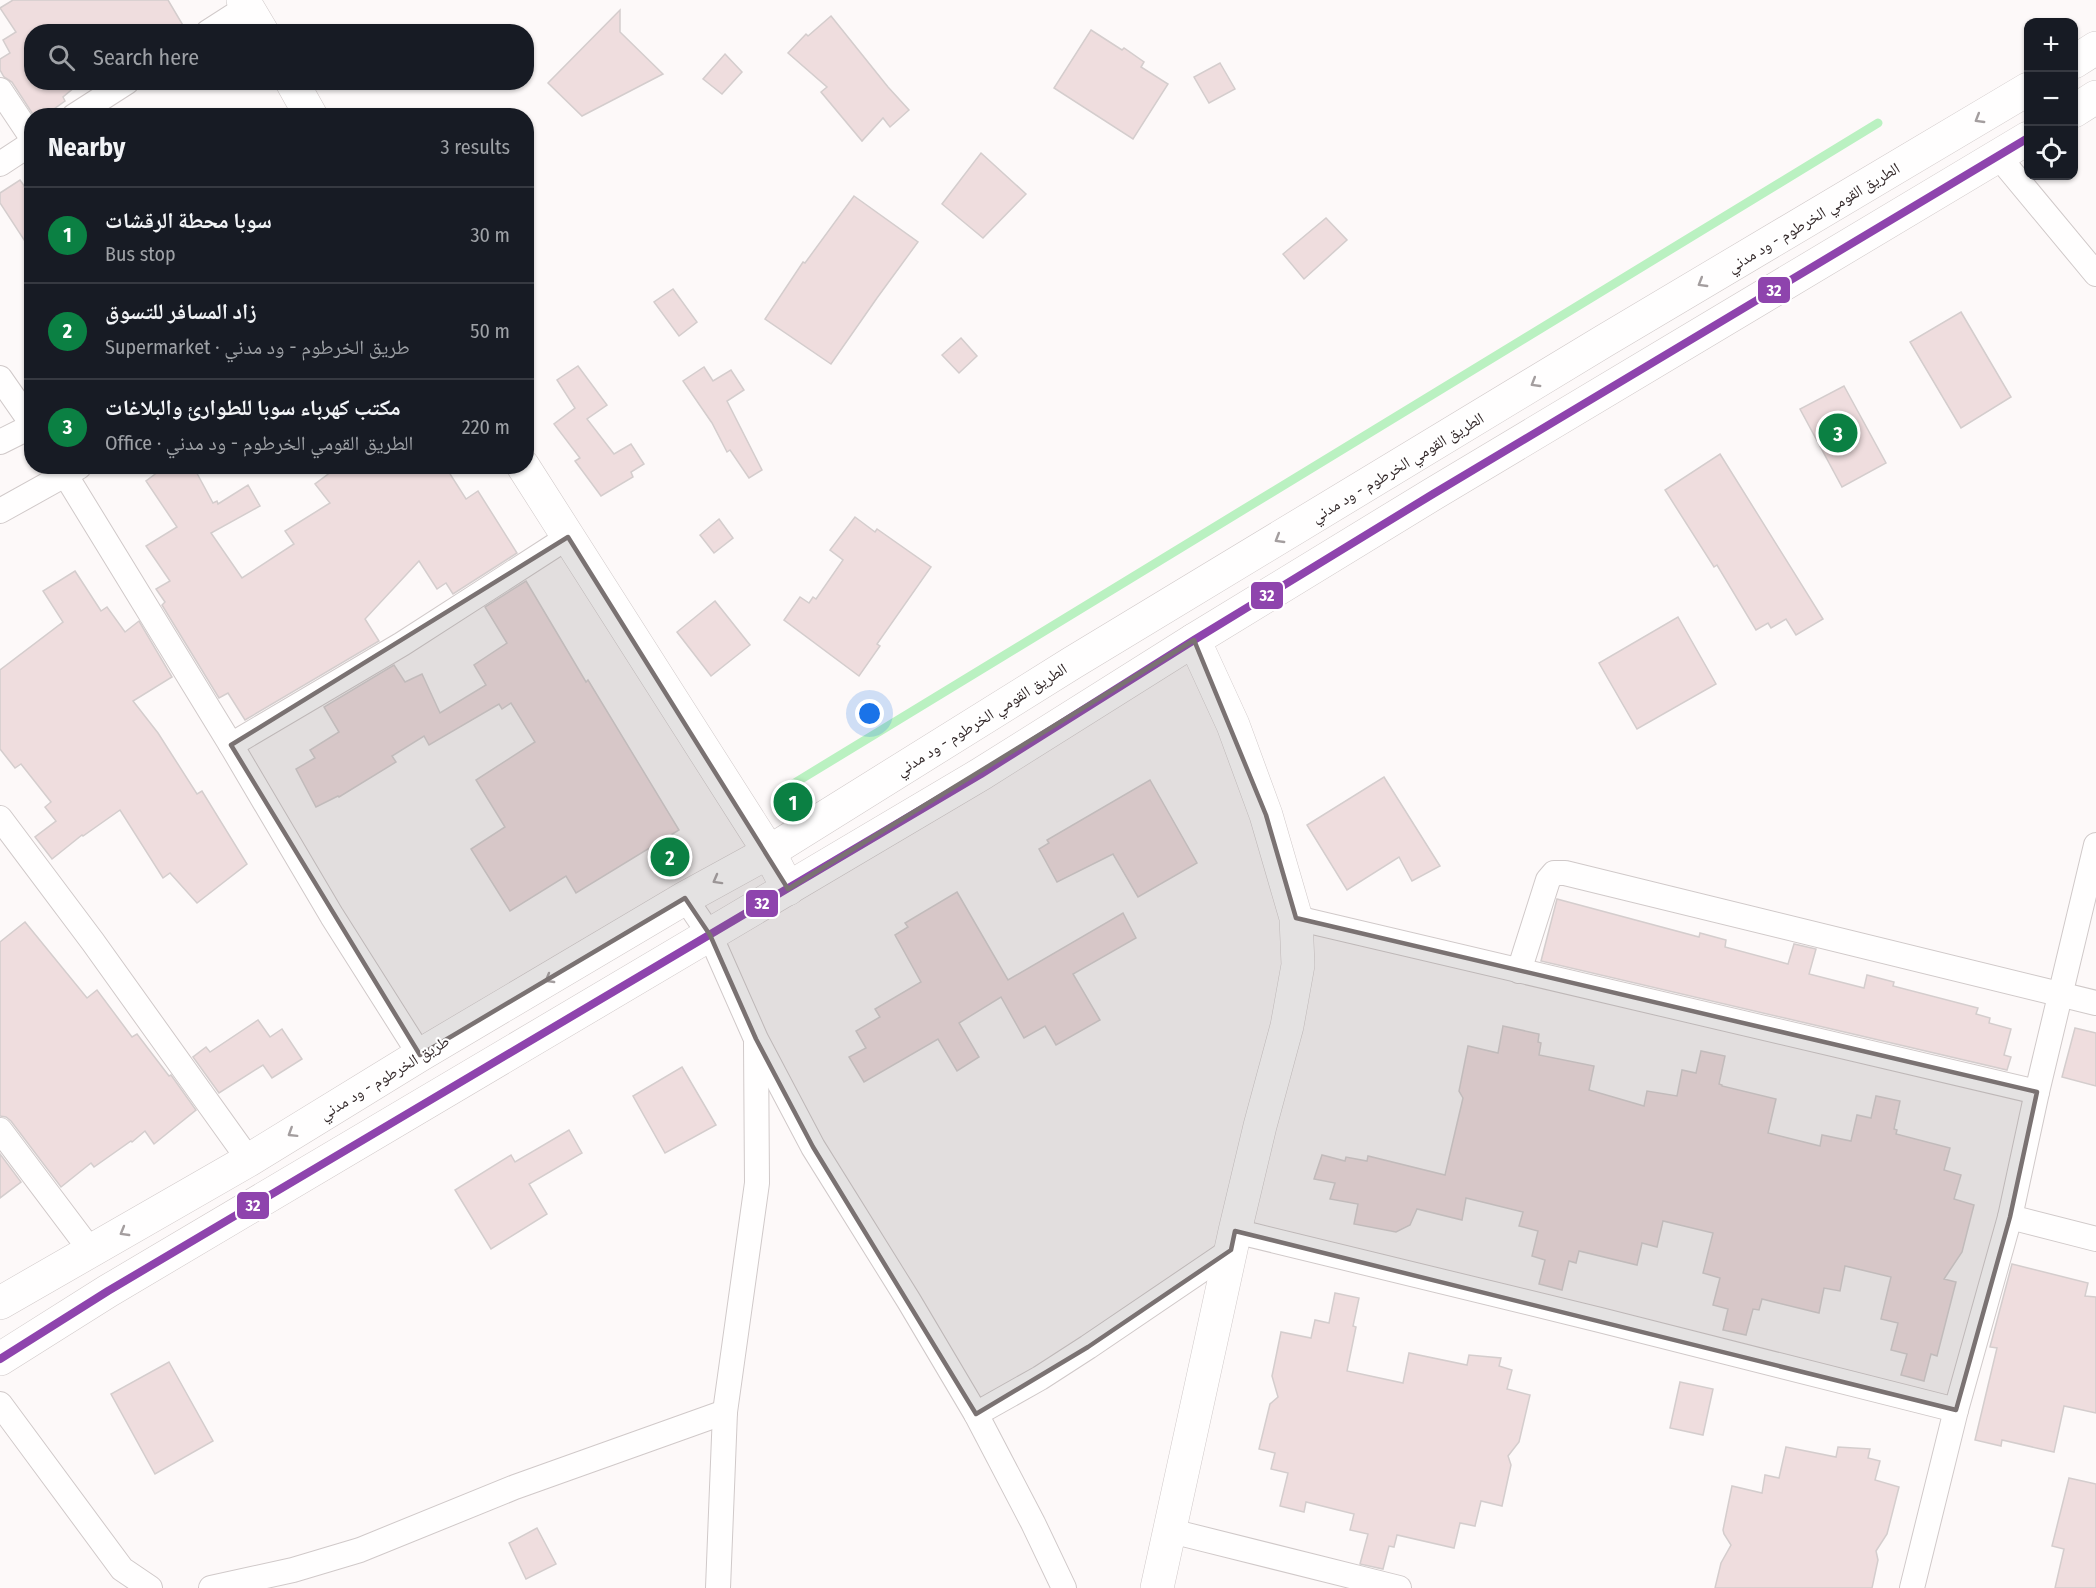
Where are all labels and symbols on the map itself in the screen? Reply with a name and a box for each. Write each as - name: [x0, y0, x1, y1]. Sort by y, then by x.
- one-way arrow: [1975, 112, 1985, 124]
- street label: الطريق القومي الخرطوم - ود مدني: [1724, 158, 1905, 279]
- one-way arrow: [1698, 276, 1708, 287]
- line badge: 32: [1757, 276, 1791, 304]
- text: 32: [1766, 281, 1782, 300]
- one-way arrow: [1531, 376, 1541, 388]
- street label: الطريق القومي الخرطوم - ود مدني: [1308, 408, 1489, 529]
- pin: 3: [1818, 410, 1858, 456]
- one-way arrow: [1275, 532, 1285, 544]
- line badge: 32: [1250, 581, 1284, 610]
- text: 32: [1259, 586, 1275, 605]
- street label: الطريق القومي الخرطوم - ود مدني: [892, 659, 1072, 783]
- your location: [855, 699, 884, 728]
- pin: 1: [774, 780, 812, 824]
- pin: 2: [650, 834, 690, 880]
- one-way arrow: [713, 873, 724, 884]
- line badge: 32: [745, 889, 779, 918]
- text: 32: [754, 894, 770, 913]
- one-way arrow: [545, 972, 556, 983]
- street label: طريق الخرطوم - ود مدني: [316, 1031, 454, 1126]
- one-way arrow: [288, 1125, 298, 1137]
- line badge: 32: [236, 1191, 270, 1220]
- text: 32: [245, 1196, 261, 1215]
- one-way arrow: [120, 1225, 130, 1236]

